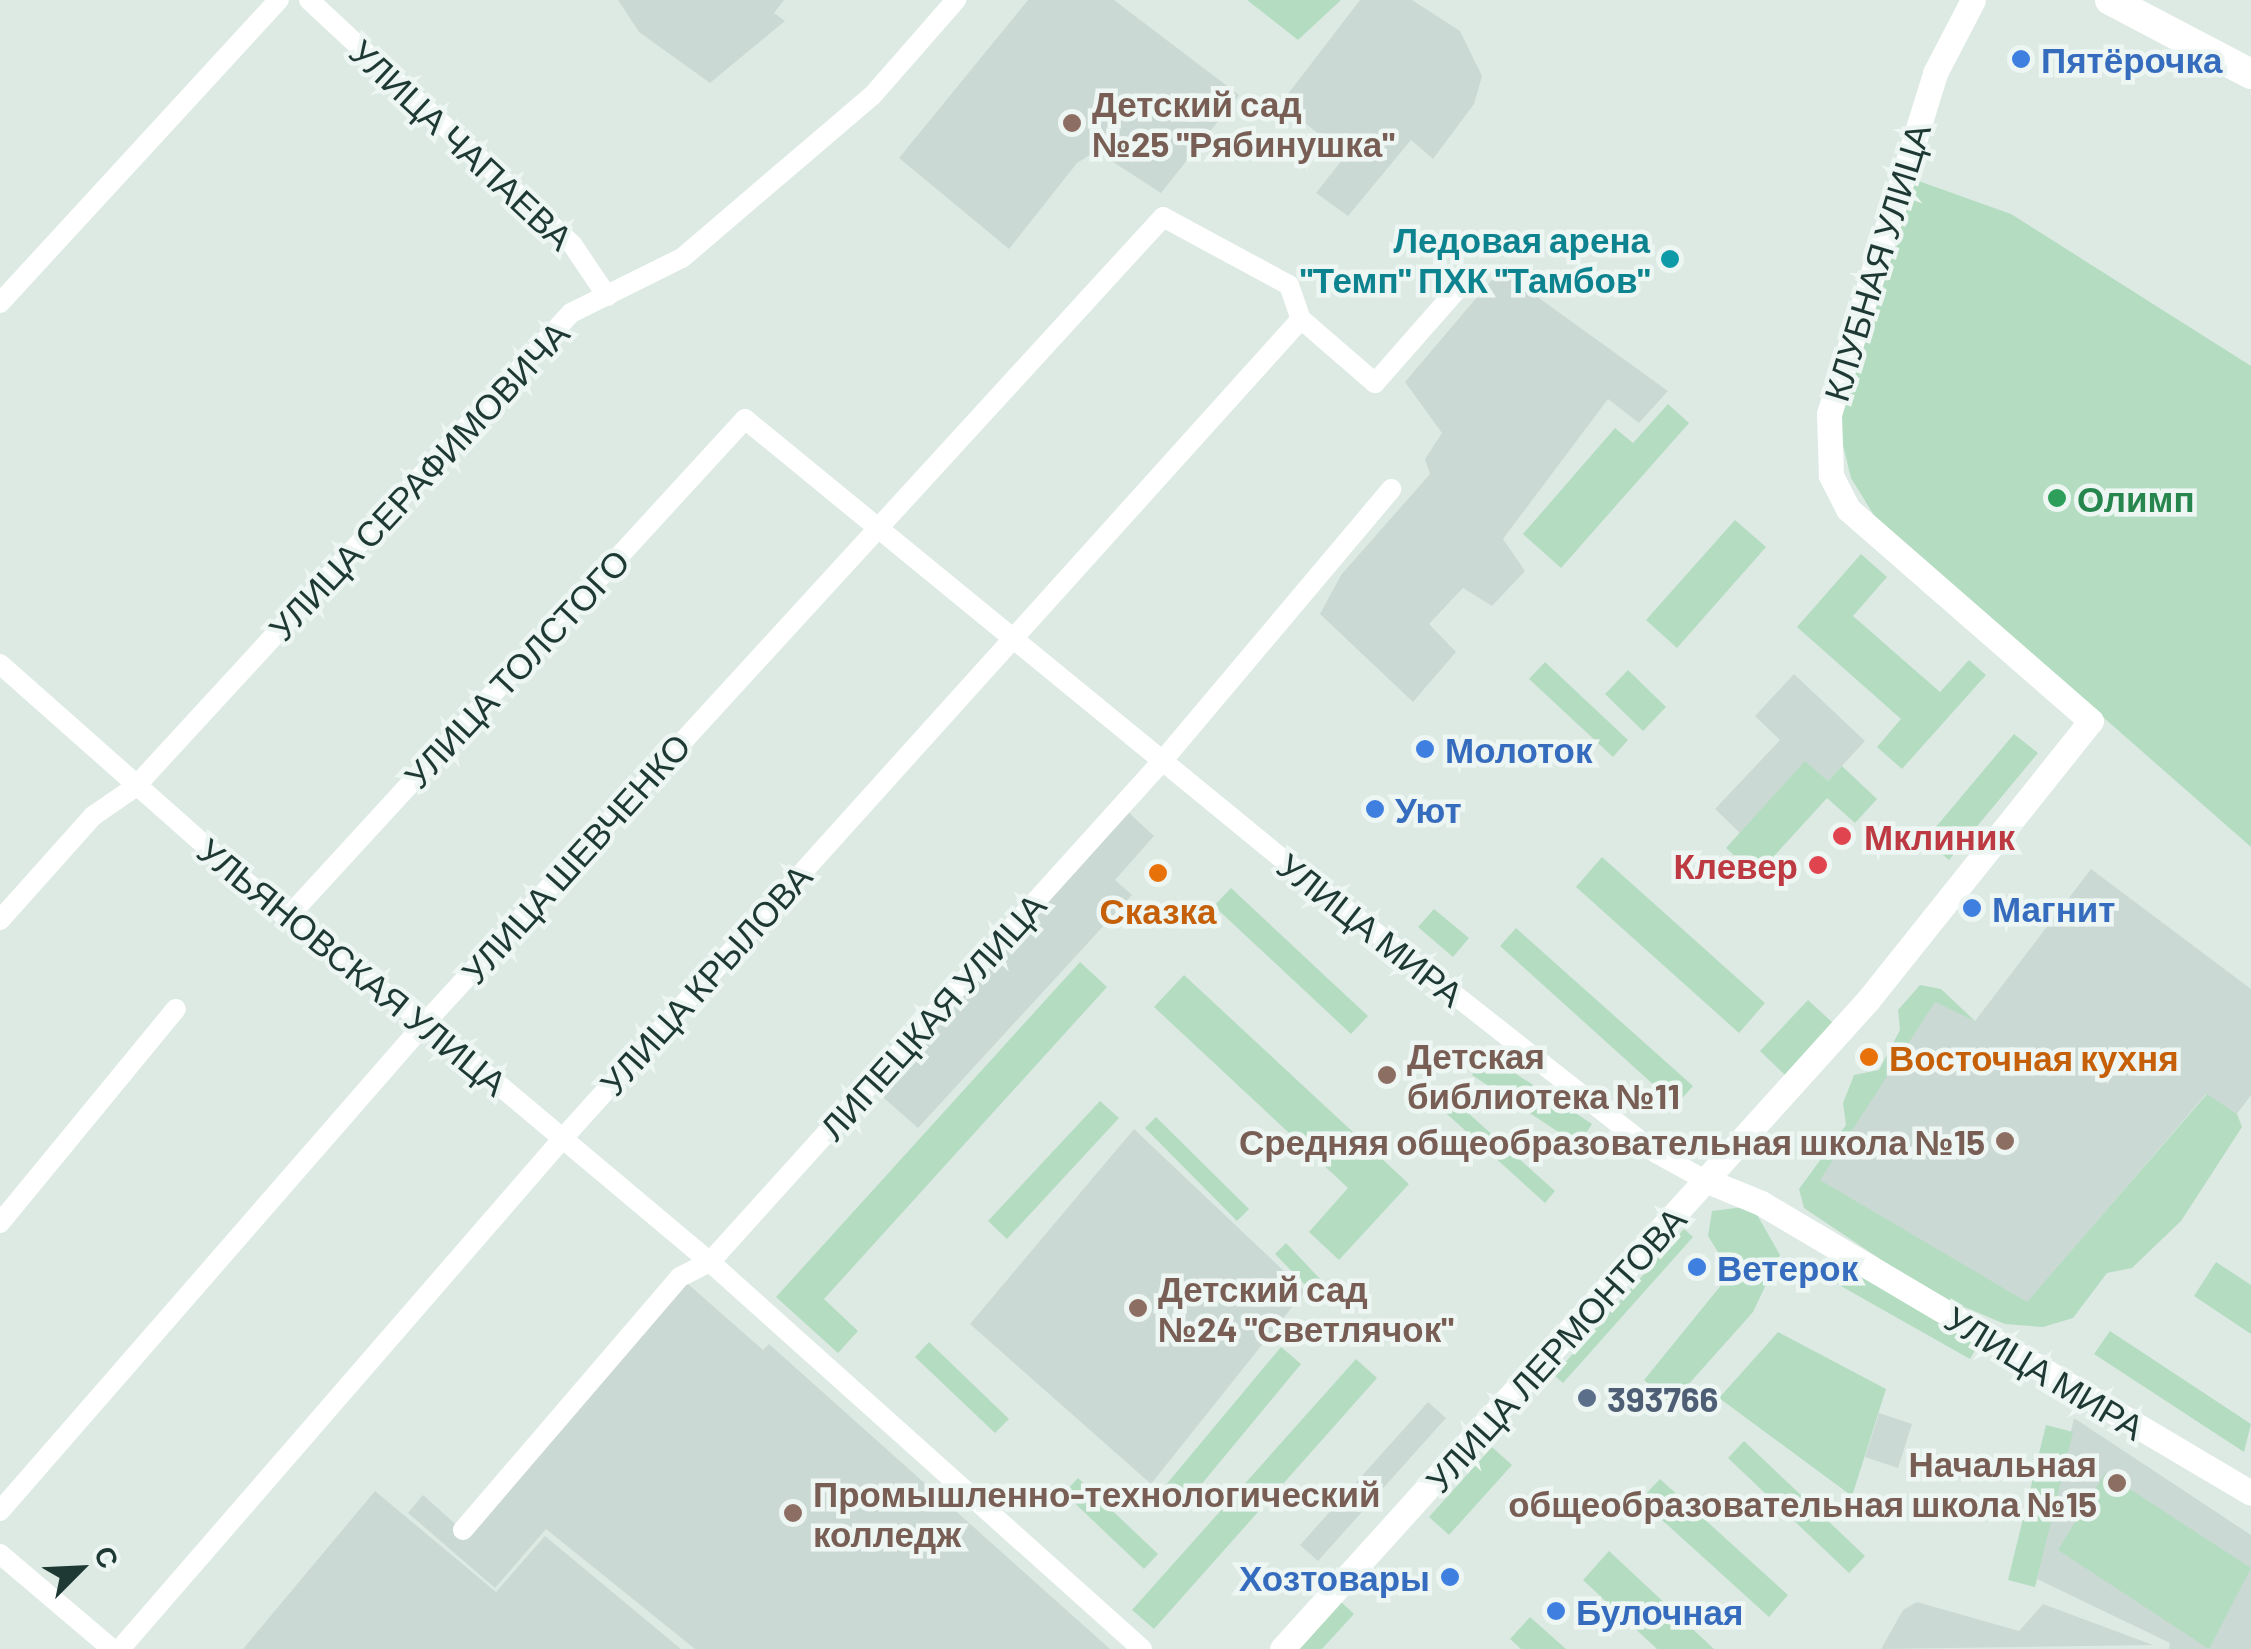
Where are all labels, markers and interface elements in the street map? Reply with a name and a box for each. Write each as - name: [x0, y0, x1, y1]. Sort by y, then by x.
- street label: УЛИЦА ЧАПАЕВА: [342, 30, 582, 258]
- place label: Пятёрочка: [2041, 38, 2222, 80]
- marker: Пятёрочка: [2010, 48, 2032, 70]
- place label: Детский сад №25 "Рябинушка": [1092, 82, 1395, 164]
- marker: Детский сад №25 "Рябинушка": [1061, 112, 1083, 134]
- street label: КЛУБНАЯ УЛИЦА: [1814, 118, 1938, 406]
- place label: Ледовая арена "Темп" ПХК "Тамбов": [1300, 218, 1650, 300]
- marker: Ледовая арена "Темп" ПХК "Тамбов": [1659, 248, 1681, 270]
- street label: УЛИЦА СЕРАФИМОВИЧА: [259, 312, 577, 648]
- place label: Олимп: [2077, 477, 2195, 519]
- marker: Олимп: [2046, 487, 2068, 509]
- street label: УЛИЦА ТОЛСТОГО: [395, 540, 637, 796]
- street label: УЛИЦА ШЕВЧЕНКО: [452, 724, 698, 992]
- place label: Молоток: [1445, 728, 1593, 770]
- marker: Молоток: [1414, 738, 1436, 760]
- place label: Уют: [1395, 788, 1462, 830]
- marker: Уют: [1364, 798, 1386, 820]
- place label: Мклиник: [1864, 815, 2015, 857]
- marker: Мклиник: [1829, 823, 1855, 849]
- street label: УЛЬЯНОВСКАЯ УЛИЦА: [190, 829, 516, 1103]
- street label: УЛИЦА МИРА: [1270, 843, 1472, 1015]
- place label: Клевер: [1674, 844, 1798, 886]
- marker: Клевер: [1807, 854, 1829, 876]
- street label: УЛИЦА КРЫЛОВА: [590, 855, 820, 1103]
- marker: Сказка: [1147, 862, 1169, 884]
- street label: ЛИПЕЦКАЯ УЛИЦА: [810, 884, 1054, 1148]
- place label: Магнит: [1992, 887, 2115, 929]
- place label: Сказка: [1099, 889, 1217, 931]
- marker: Магнит: [1961, 897, 1983, 919]
- place label: Детская библиотека №11: [1407, 1034, 1680, 1116]
- place label: Восточная кухня: [1889, 1036, 2179, 1078]
- marker: Восточная кухня: [1858, 1046, 1880, 1068]
- marker: Детская библиотека №11: [1376, 1064, 1398, 1086]
- place label: Средняя общеобразовательная школа №15: [1239, 1120, 1985, 1162]
- marker: Средняя общеобразовательная школа №15: [1994, 1130, 2016, 1152]
- street label: УЛИЦА ЛЕРМОНТОВА: [1416, 1198, 1694, 1500]
- place label: Ветерок: [1717, 1246, 1858, 1288]
- marker: Ветерок: [1686, 1256, 1708, 1278]
- place label: Детский сад №24 "Светлячок": [1158, 1267, 1454, 1349]
- street label: УЛИЦА МИРА: [1938, 1296, 2152, 1448]
- marker: Детский сад №24 "Светлячок": [1127, 1297, 1149, 1319]
- place label: 393766: [1607, 1377, 1718, 1419]
- marker: 393766: [1576, 1387, 1598, 1409]
- place label: Начальная общеобразовательная школа №15: [1508, 1442, 2097, 1524]
- place label: Промышленно-технологический колледж: [813, 1472, 1380, 1554]
- marker: Начальная общеобразовательная школа №15: [2106, 1472, 2128, 1494]
- marker: Промышленно-технологический колледж: [782, 1502, 804, 1524]
- north arrow: [30, 1519, 130, 1619]
- text: С: [88, 1541, 127, 1573]
- place label: Хозтовары: [1239, 1556, 1430, 1598]
- marker: Хозтовары: [1439, 1566, 1461, 1588]
- place label: Булочная: [1576, 1590, 1743, 1632]
- marker: Булочная: [1545, 1600, 1567, 1622]

